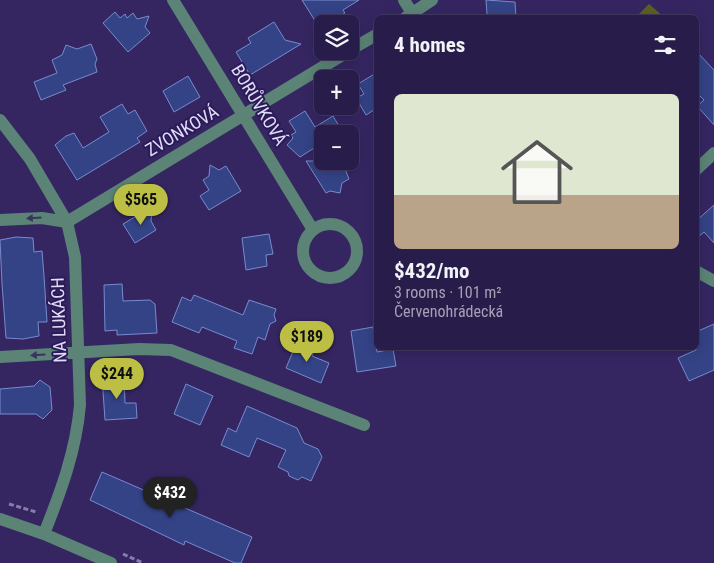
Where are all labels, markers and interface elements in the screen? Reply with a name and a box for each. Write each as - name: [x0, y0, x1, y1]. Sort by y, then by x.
- map controls: [314, 15, 359, 170]
- button: layers: [314, 15, 359, 60]
- icon: filters: [651, 31, 679, 59]
- text: 4 homes: [394, 33, 465, 57]
- street label: BORŮVKOVÁ: [227, 60, 293, 149]
- button: +: [314, 70, 359, 115]
- street label: ZVONKOVÁ: [141, 100, 223, 161]
- button: −: [314, 125, 359, 170]
- icon: home: [492, 127, 582, 217]
- pin: $565: [111, 184, 171, 226]
- text: $565: [125, 190, 157, 209]
- one-way arrow: [25, 215, 41, 223]
- text: $432/mo: [394, 259, 469, 283]
- street label: NA LUKÁCH: [47, 277, 70, 363]
- text: 3 rooms · 101 m²: [394, 283, 502, 302]
- text: Červenohrádecká: [394, 302, 503, 321]
- pin: $189: [277, 320, 337, 363]
- text: $189: [291, 327, 323, 346]
- one-way arrow: [30, 351, 46, 359]
- pin: $244: [87, 358, 147, 400]
- text: $244: [101, 364, 133, 383]
- pin: $432: [140, 476, 200, 519]
- text: $432: [154, 483, 186, 502]

